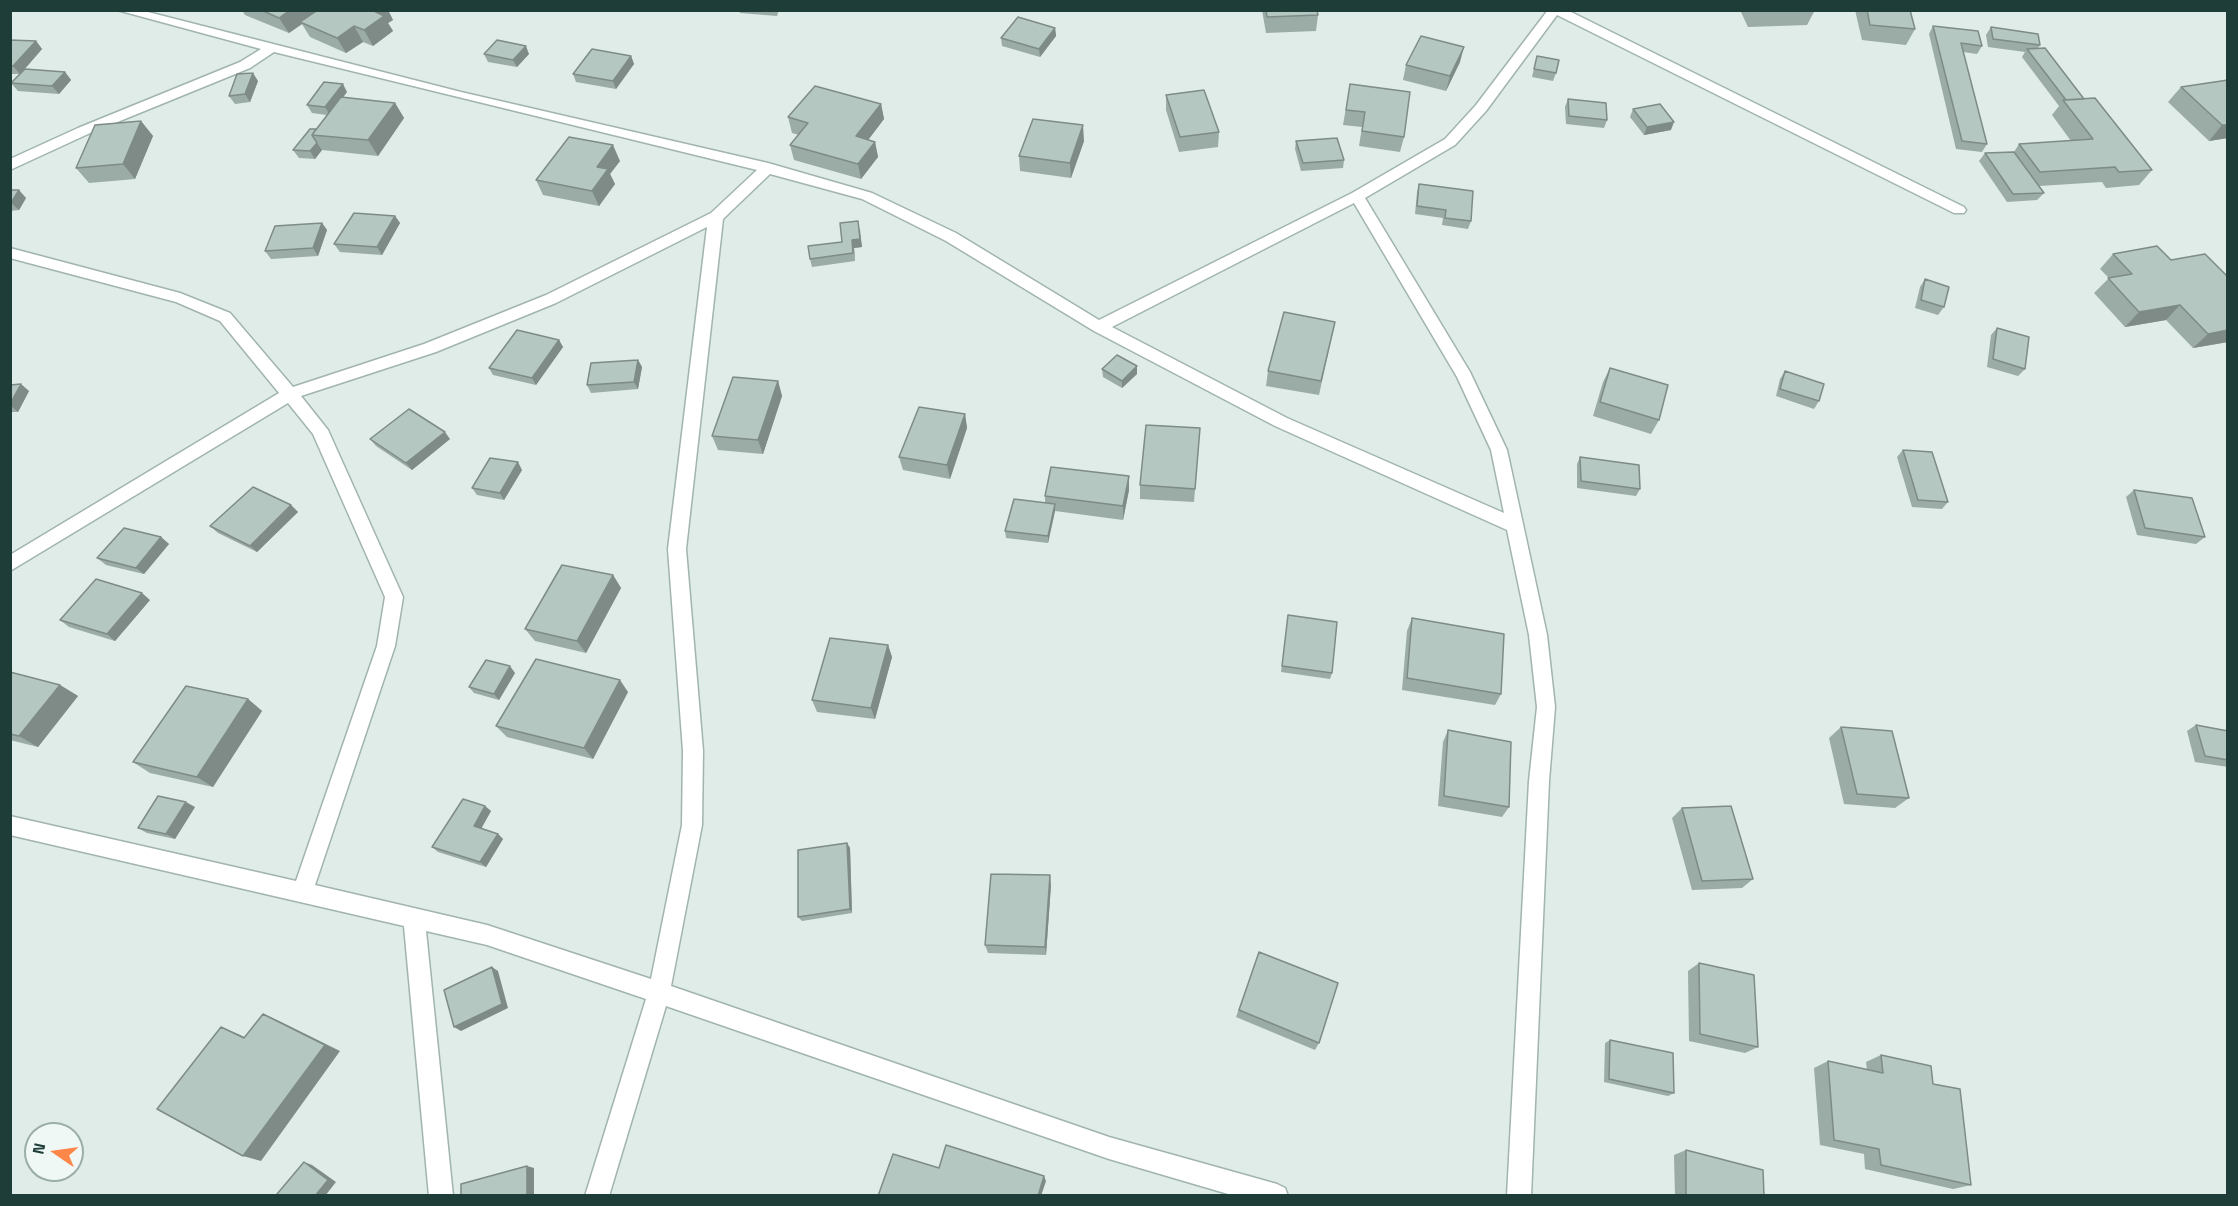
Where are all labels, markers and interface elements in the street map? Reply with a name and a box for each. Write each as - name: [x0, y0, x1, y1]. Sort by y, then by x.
- north arrow: [24, 1122, 84, 1182]
- text: N: [25, 1140, 51, 1157]

